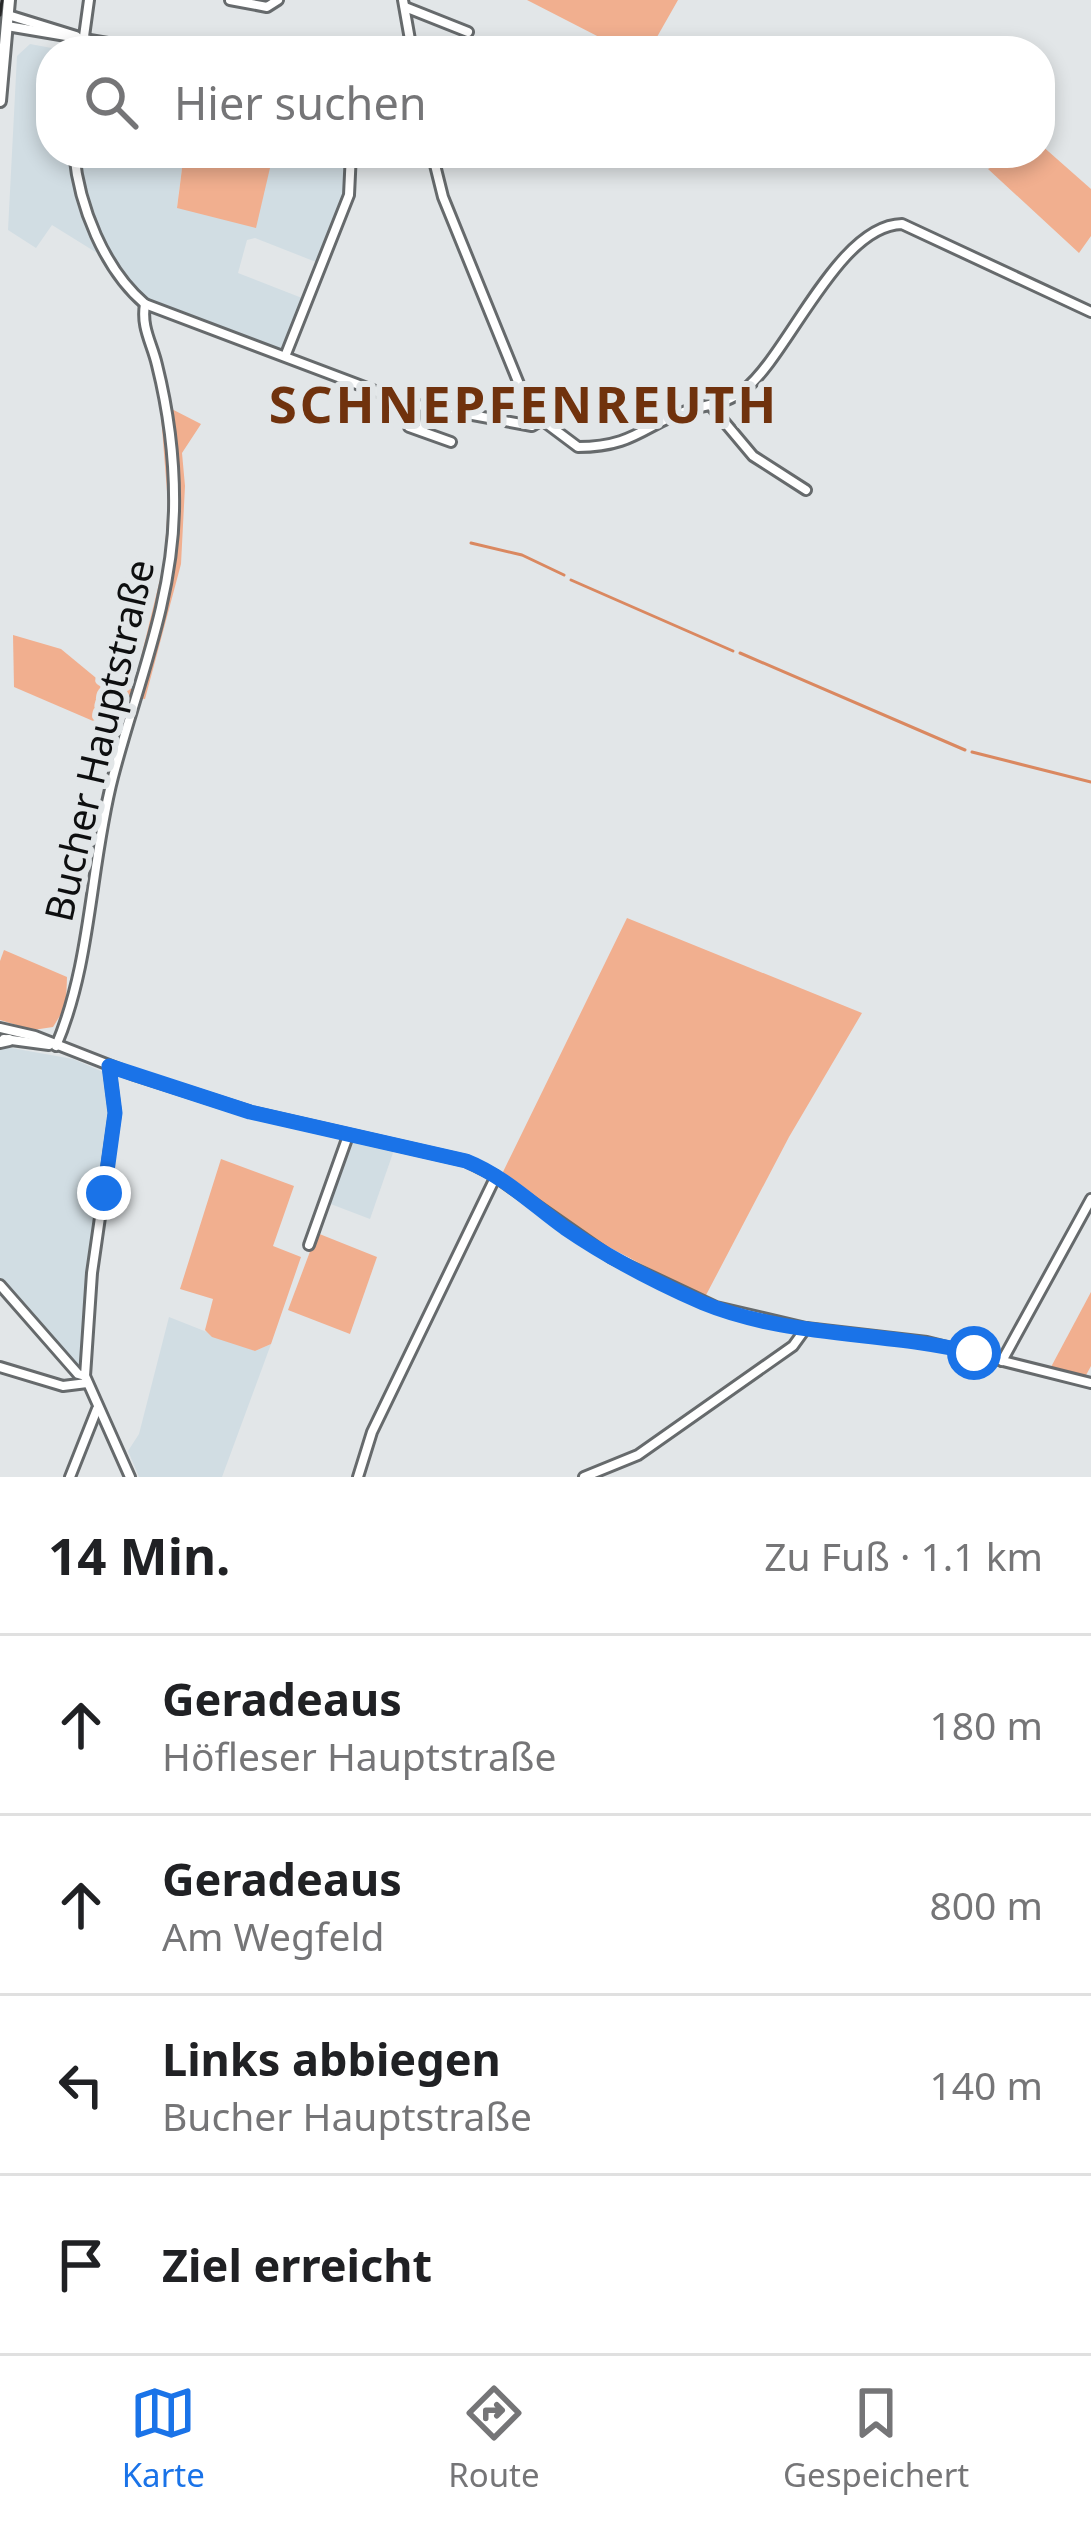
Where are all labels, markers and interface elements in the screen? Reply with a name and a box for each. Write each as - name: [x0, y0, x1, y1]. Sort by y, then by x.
- search box: [36, 36, 1055, 168]
- icon: search: [78, 69, 144, 135]
- text: Hier suchen: [174, 72, 427, 133]
- district label: SCHNEPFENREUTH: [269, 368, 779, 438]
- street label: Bucher Hauptstraße: [31, 554, 165, 926]
- route end: [77, 1166, 131, 1220]
- route start: [947, 1326, 1001, 1380]
- text: 14 Min.: [48, 1520, 230, 1590]
- text: Zu Fuß · 1.1 km: [764, 1529, 1043, 1582]
- text: Geradeaus: [162, 1668, 402, 1729]
- icon: ahead: [48, 1692, 114, 1758]
- text: 180 m: [929, 1698, 1043, 1751]
- text: Höfleser Hauptstraße: [162, 1729, 556, 1782]
- text: Geradeaus: [162, 1848, 402, 1909]
- icon: ahead: [48, 1872, 114, 1938]
- text: 800 m: [929, 1878, 1043, 1931]
- text: Am Wegfeld: [162, 1909, 384, 1962]
- text: Links abbiegen: [162, 2028, 501, 2089]
- icon: left: [48, 2052, 114, 2118]
- text: 140 m: [929, 2058, 1043, 2111]
- text: Bucher Hauptstraße: [162, 2089, 532, 2142]
- icon: arrive: [48, 2232, 114, 2298]
- text: Ziel erreicht: [162, 2234, 432, 2295]
- tab: Karte: [122, 2380, 205, 2497]
- tab: Route: [448, 2380, 540, 2497]
- tab: Gespeichert: [783, 2380, 969, 2497]

